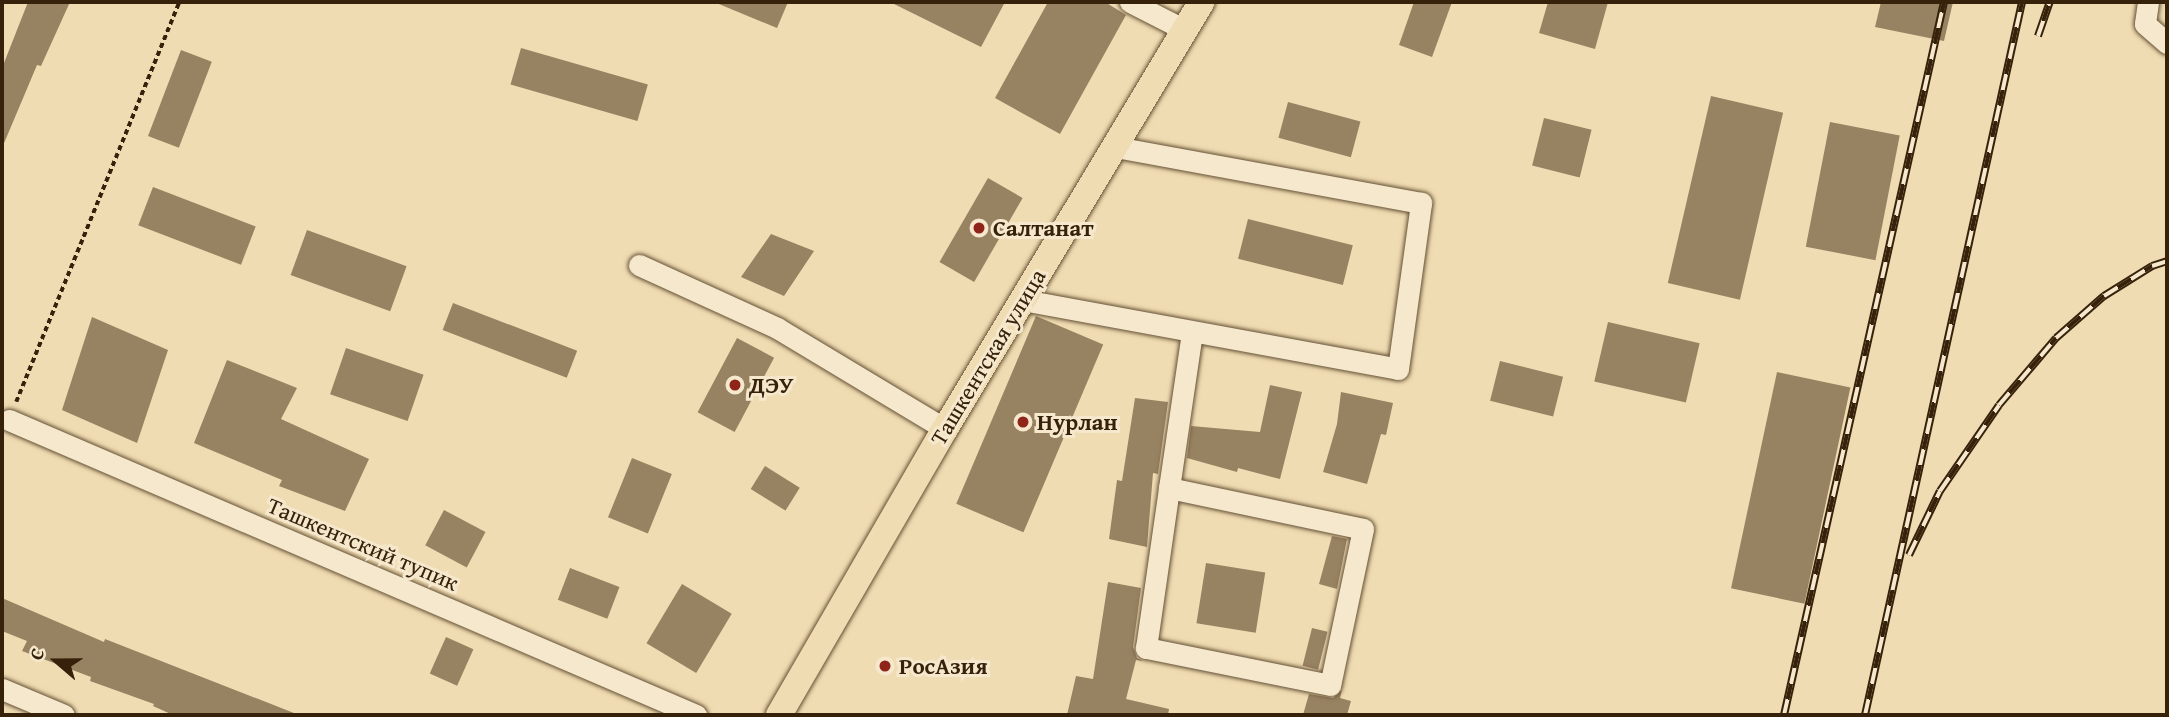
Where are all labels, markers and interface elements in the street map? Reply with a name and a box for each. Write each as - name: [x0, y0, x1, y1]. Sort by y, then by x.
- place label: Салтанат: [993, 214, 1094, 242]
- marker: Салтанат: [971, 220, 987, 236]
- street label: Ташкентская улица: [925, 264, 1051, 450]
- place label: ДЭУ: [749, 371, 793, 399]
- marker: ДЭУ: [727, 377, 743, 393]
- place label: Нурлан: [1037, 408, 1118, 436]
- marker: Нурлан: [1015, 414, 1031, 430]
- street label: Ташкентский тупик: [263, 491, 463, 597]
- north arrow: [21, 626, 91, 696]
- text: С: [21, 644, 51, 664]
- place label: РосАзия: [899, 652, 988, 680]
- marker: РосАзия: [877, 658, 893, 674]

